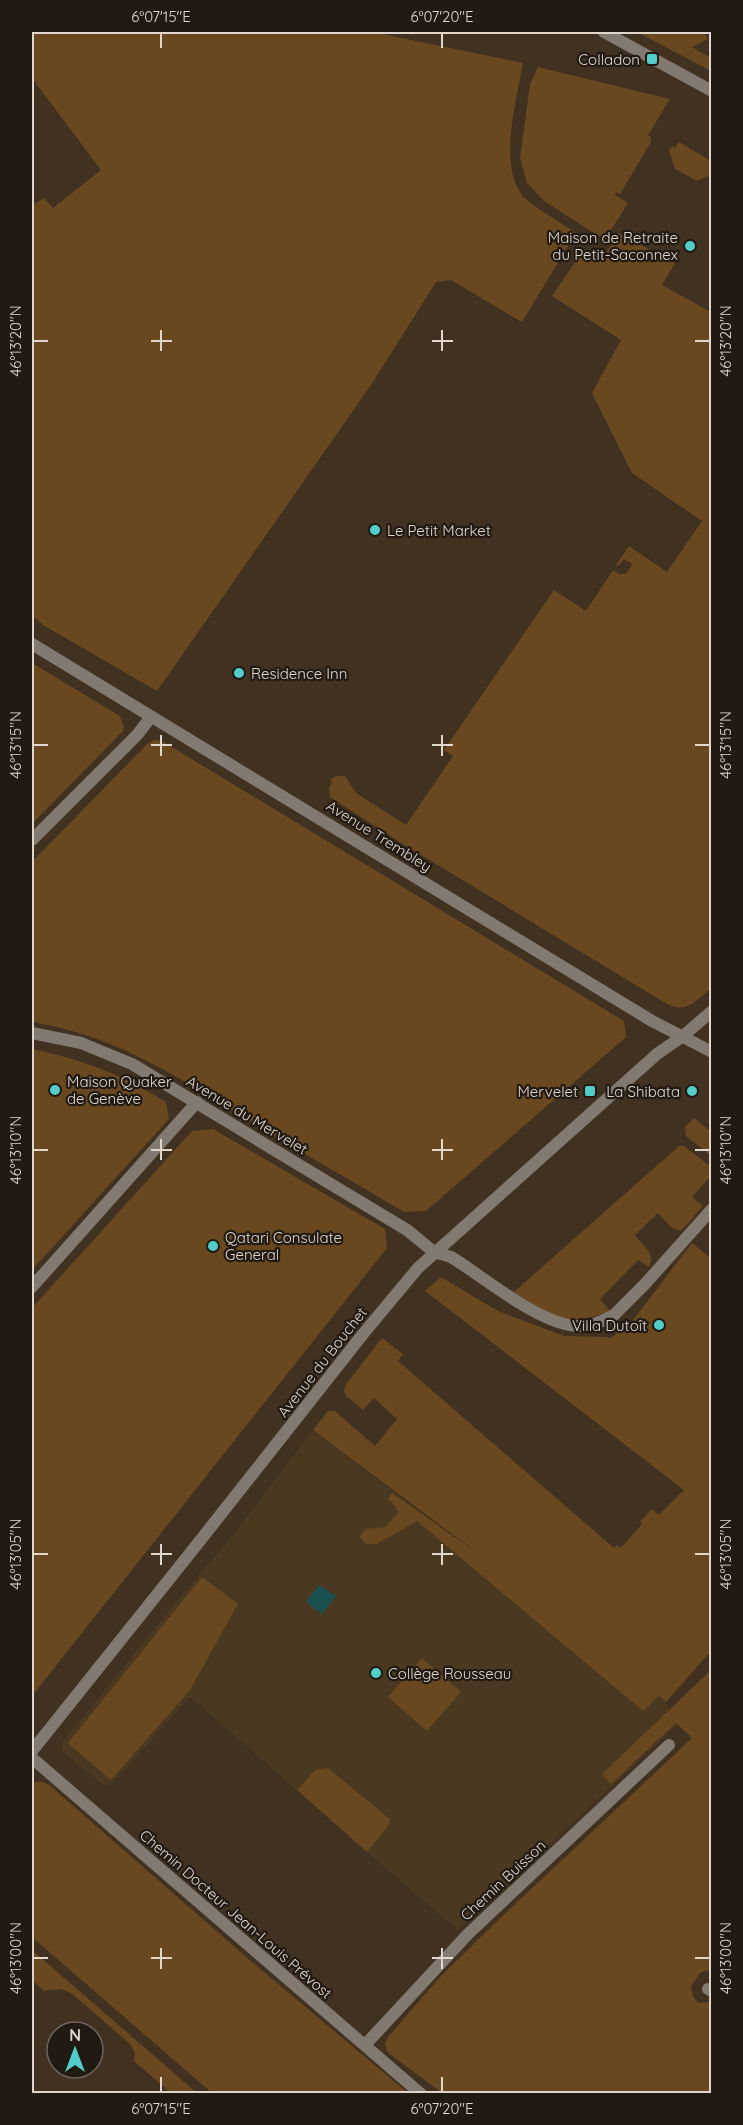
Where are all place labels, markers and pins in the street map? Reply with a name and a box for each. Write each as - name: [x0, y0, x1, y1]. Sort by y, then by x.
- place label: Colladon: [578, 50, 640, 69]
- marker: Colladon: [645, 52, 659, 66]
- place label: Maison de Retraite du Petit-Saconnex: [548, 228, 678, 264]
- marker: Maison de Retraite du Petit-Saconnex: [683, 239, 697, 253]
- place label: Le Petit Market: [387, 521, 491, 540]
- marker: Le Petit Market: [368, 523, 382, 537]
- place label: Residence Inn: [251, 664, 347, 683]
- marker: Residence Inn: [232, 666, 246, 680]
- place label: Maison Quaker de Genève: [67, 1072, 172, 1108]
- place label: Mervelet: [517, 1082, 578, 1101]
- place label: La Shibata: [606, 1082, 680, 1101]
- marker: Maison Quaker de Genève: [48, 1083, 62, 1097]
- marker: Mervelet: [583, 1084, 597, 1098]
- marker: La Shibata: [685, 1084, 699, 1098]
- place label: Qatari Consulate General: [225, 1228, 342, 1264]
- marker: Qatari Consulate General: [206, 1239, 220, 1253]
- place label: Villa Dutoît: [572, 1316, 647, 1335]
- marker: Villa Dutoît: [652, 1318, 666, 1332]
- place label: Collège Rousseau: [388, 1664, 511, 1683]
- marker: Collège Rousseau: [369, 1666, 383, 1680]

